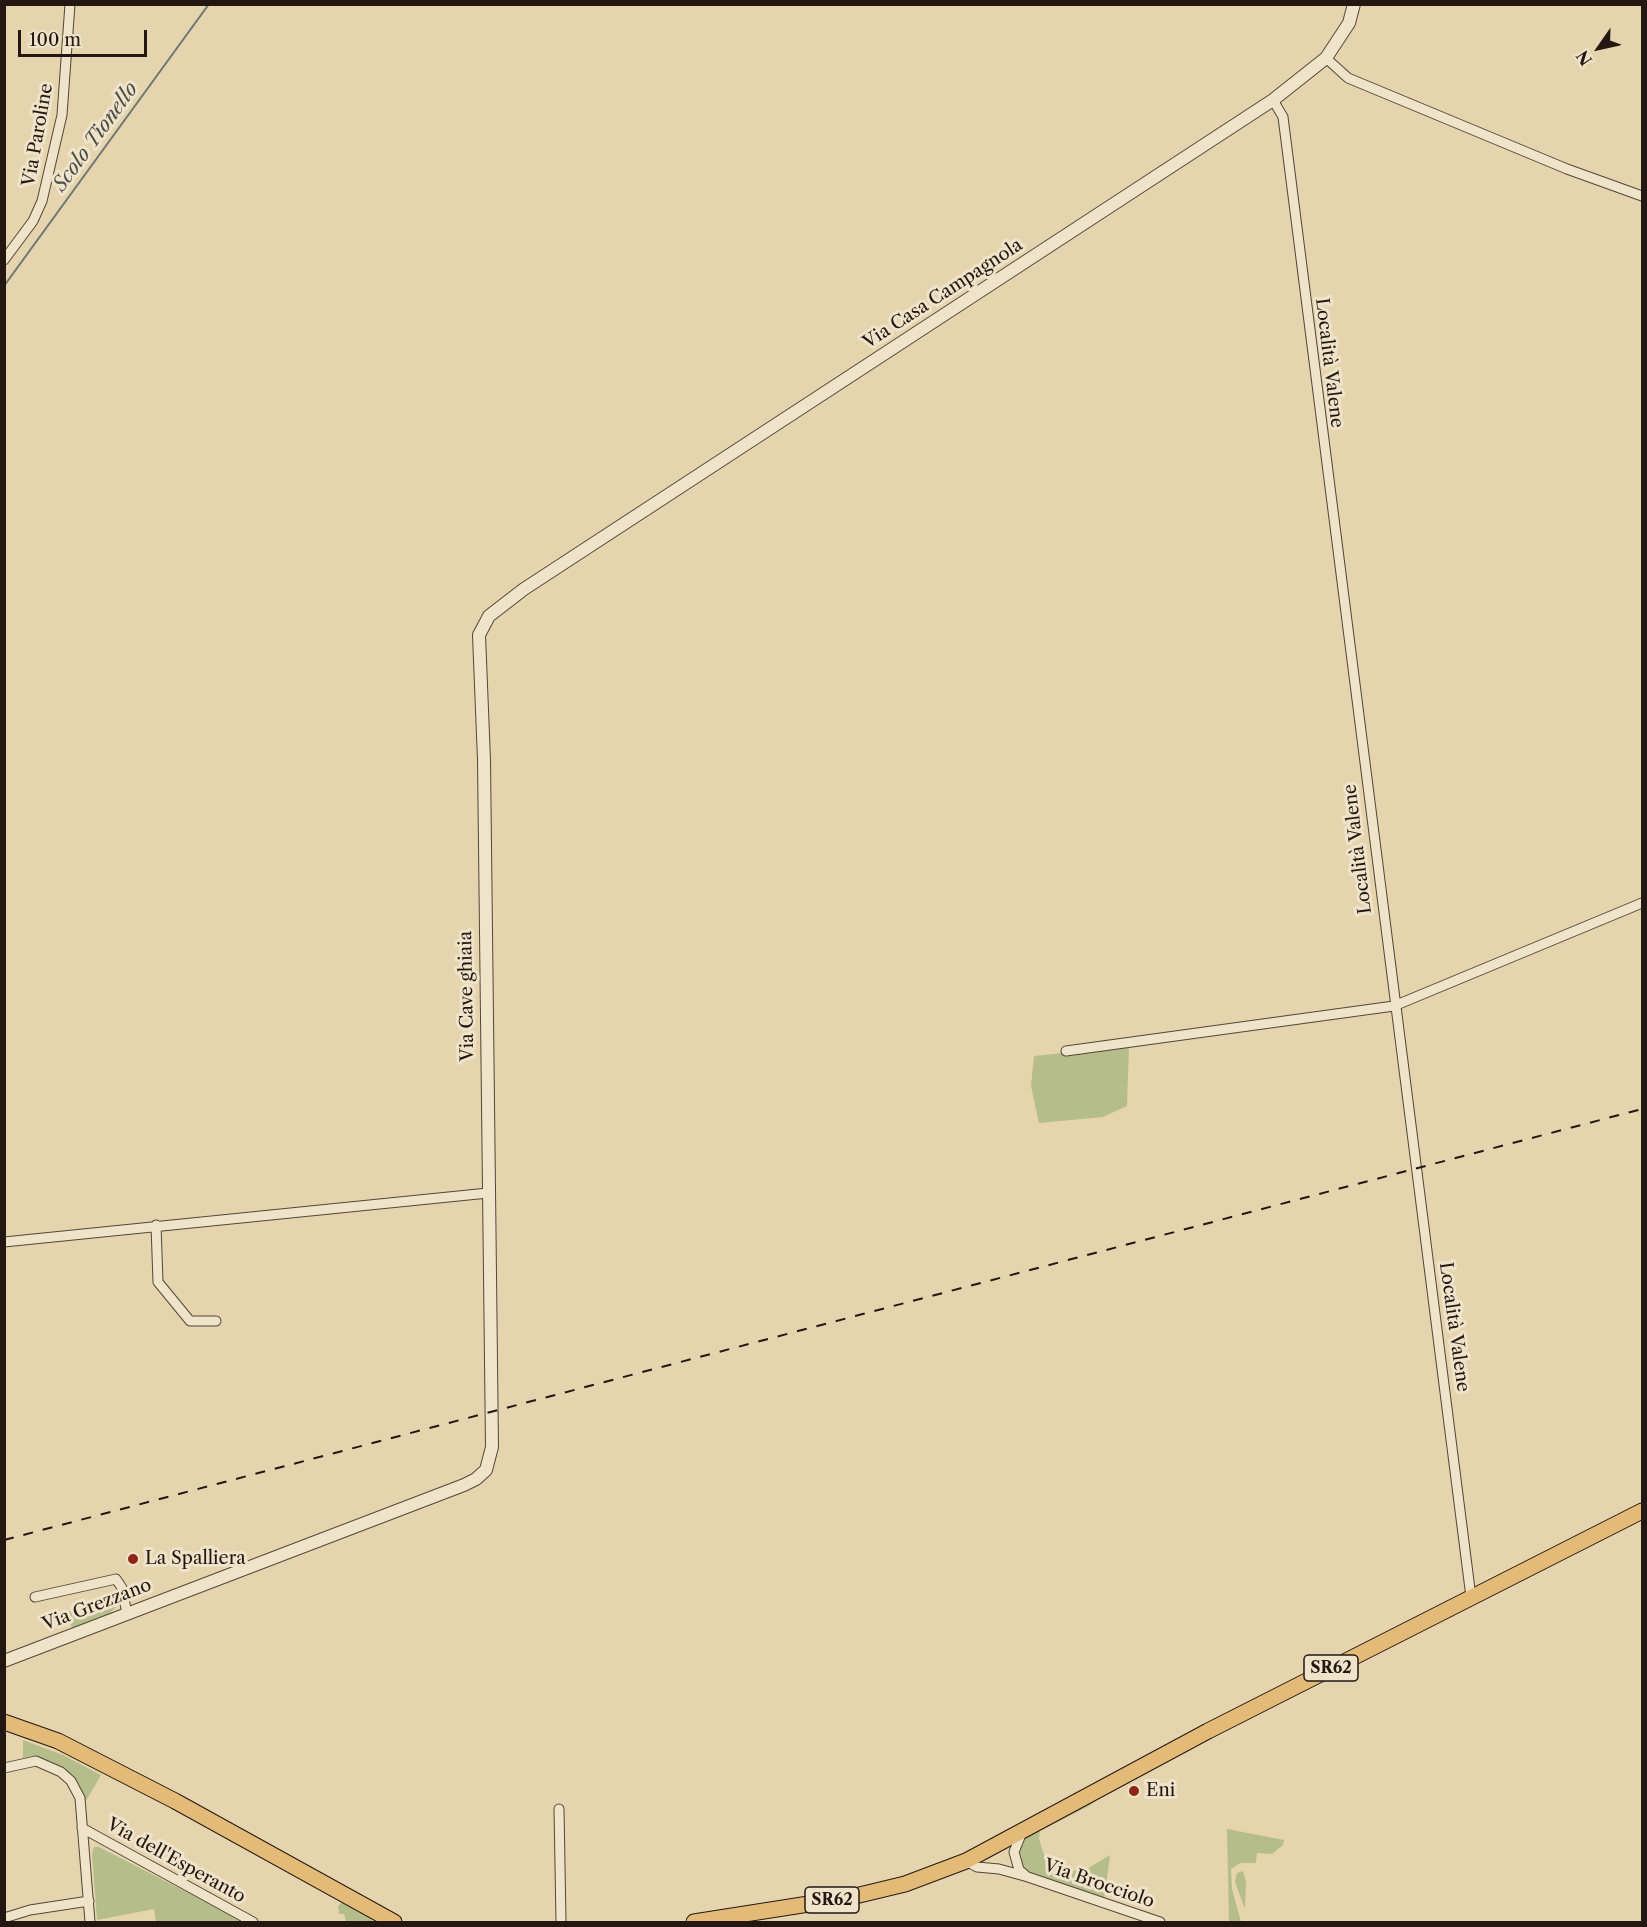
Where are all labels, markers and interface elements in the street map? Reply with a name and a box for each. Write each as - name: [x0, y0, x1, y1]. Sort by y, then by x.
- scale bar: [21, 18, 150, 56]
- north arrow: [1569, 18, 1629, 78]
- text: 100 m: [29, 29, 81, 51]
- text: N: [1572, 47, 1596, 69]
- water label: Scolo Tionello: [48, 78, 144, 196]
- street label: Via Paroline: [18, 82, 58, 188]
- street label: Via Casa Campagnola: [859, 234, 1027, 354]
- street label: Località Valene: [1310, 297, 1348, 429]
- street label: Località Valene: [1339, 783, 1377, 915]
- street label: Via Cave ghiaia: [455, 931, 479, 1061]
- street label: Località Valene: [1434, 1261, 1474, 1393]
- place label: La Spalliera: [145, 1548, 246, 1570]
- marker: La Spalliera: [126, 1552, 140, 1566]
- street label: Via Grezzano: [39, 1574, 155, 1636]
- road number: SR62: [1304, 1655, 1358, 1681]
- place label: Eni: [1146, 1780, 1175, 1802]
- marker: Eni: [1127, 1784, 1141, 1798]
- street label: Via dell'Esperanto: [103, 1814, 249, 1908]
- street label: Via Brocciolo: [1041, 1855, 1157, 1913]
- road number: SR62: [805, 1887, 859, 1913]

